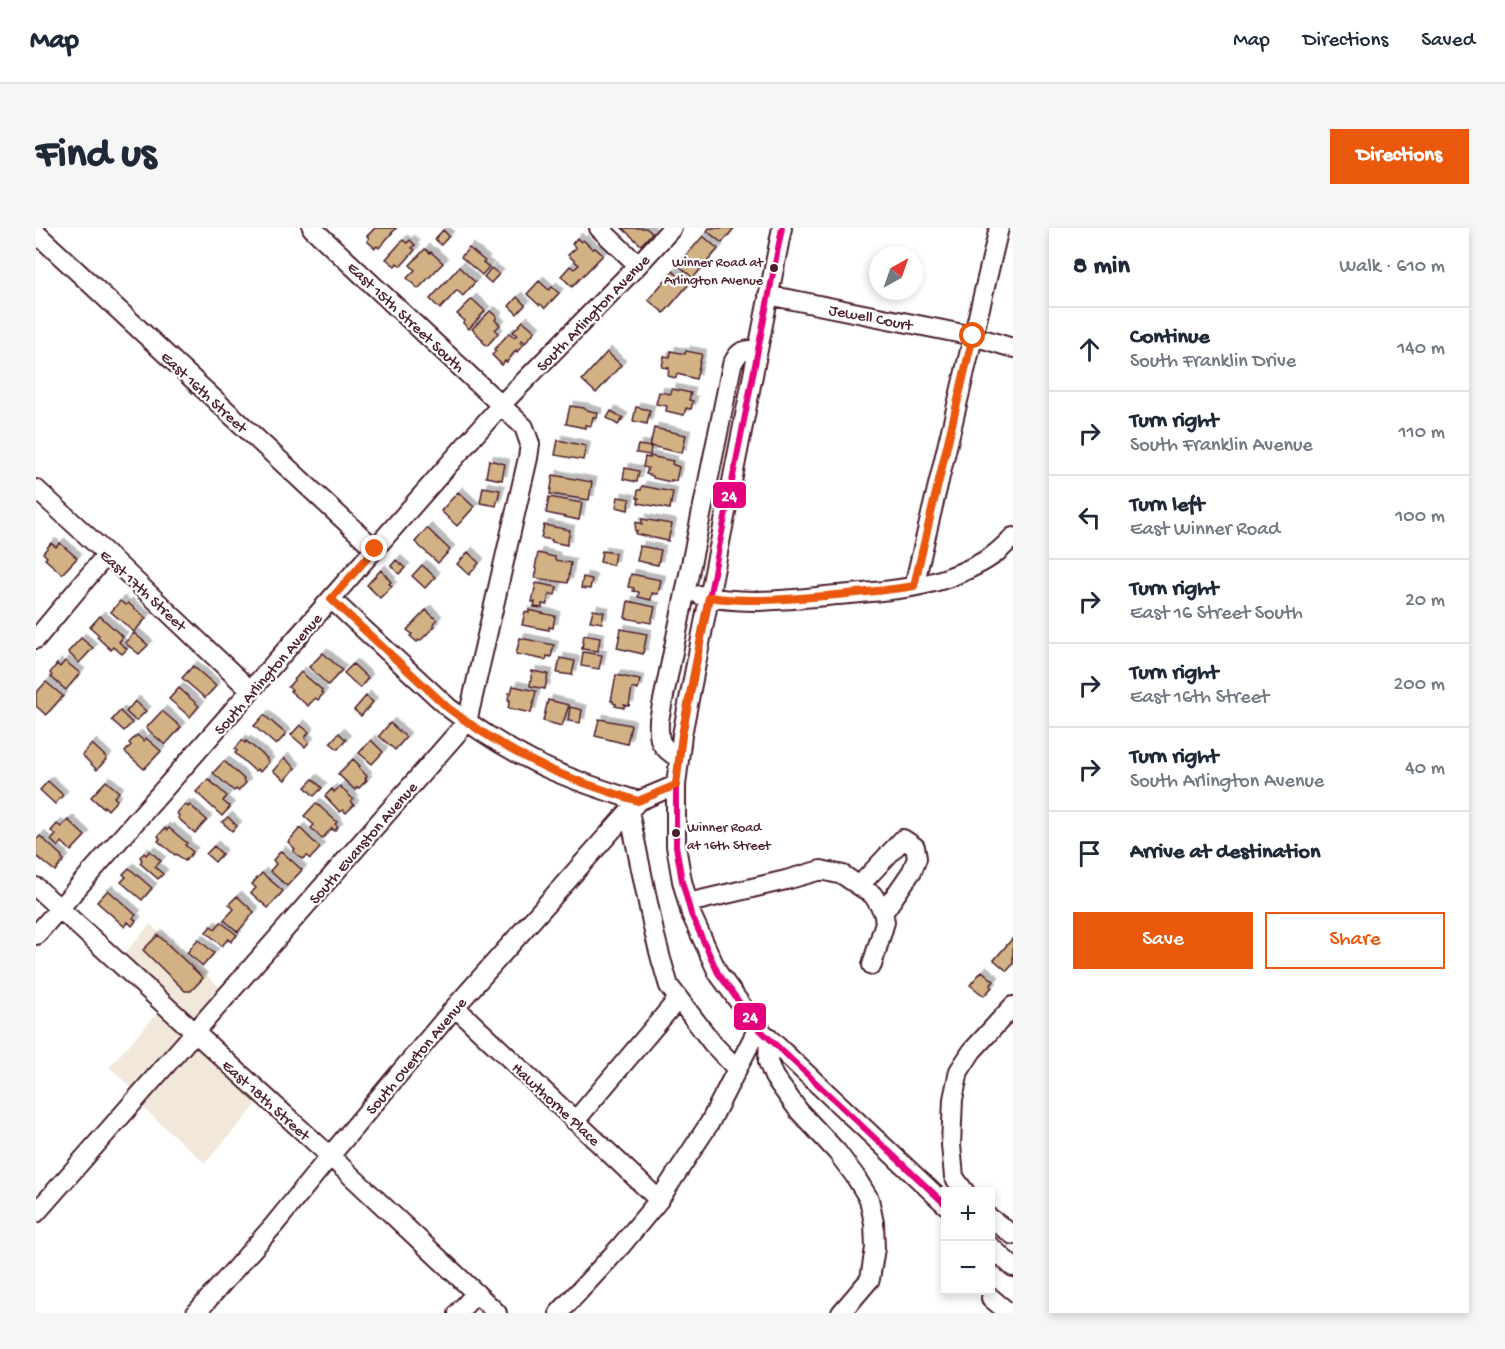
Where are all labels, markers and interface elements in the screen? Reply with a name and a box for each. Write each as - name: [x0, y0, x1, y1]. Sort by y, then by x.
- text: Map: [30, 25, 79, 58]
- text: Map: [1233, 29, 1270, 54]
- text: Directions: [1303, 29, 1388, 54]
- text: Saved: [1421, 29, 1475, 54]
- button: Directions: [1330, 129, 1469, 184]
- text: Find us: [36, 132, 156, 181]
- north arrow: [869, 246, 923, 300]
- street label: South Arlington Avenue: [534, 251, 656, 377]
- text: 8 min: [1073, 252, 1130, 283]
- place label: Winner Road at Arlington Avenue: [664, 255, 764, 290]
- text: Walk · 610 m: [1339, 256, 1445, 279]
- street label: East 15th Street South: [342, 259, 468, 378]
- marker: Winner Road at Arlington Avenue: [768, 262, 780, 274]
- street label: Jewell Court: [827, 302, 915, 337]
- route start: [959, 322, 985, 348]
- text: Continue: [1130, 325, 1210, 351]
- icon: ahead: [1073, 333, 1106, 366]
- text: 140 m: [1397, 338, 1445, 361]
- street label: East 16th Street: [155, 349, 251, 439]
- text: South Franklin Drive: [1130, 351, 1296, 374]
- text: Turn right: [1130, 409, 1218, 435]
- icon: right: [1073, 417, 1106, 450]
- text: 110 m: [1399, 422, 1445, 445]
- text: South Franklin Avenue: [1130, 435, 1313, 458]
- line badge: 24: [712, 481, 747, 509]
- text: 24: [721, 489, 737, 508]
- text: Turn left: [1130, 493, 1204, 519]
- icon: left: [1073, 501, 1106, 534]
- text: 100 m: [1395, 506, 1445, 529]
- text: East Winner Road: [1130, 519, 1280, 542]
- route end: [361, 535, 387, 561]
- street label: East 17th Street: [94, 547, 190, 638]
- text: Turn right: [1130, 577, 1218, 603]
- icon: right: [1073, 585, 1106, 618]
- text: 20 m: [1405, 590, 1445, 613]
- text: East 16 Street South: [1130, 603, 1303, 626]
- street label: South Arlington Avenue: [212, 610, 328, 740]
- text: Turn right: [1130, 661, 1218, 687]
- icon: right: [1073, 669, 1106, 702]
- text: 200 m: [1394, 674, 1445, 697]
- text: East 16th Street: [1130, 687, 1269, 710]
- text: Turn right: [1130, 745, 1218, 771]
- icon: right: [1073, 753, 1106, 786]
- text: 40 m: [1405, 758, 1445, 781]
- text: South Arlington Avenue: [1130, 771, 1324, 794]
- street label: South Evanston Avenue: [306, 779, 423, 909]
- place label: Winner Road at 16th Street: [687, 820, 772, 855]
- marker: Winner Road at 16th Street: [670, 827, 682, 839]
- icon: arrive: [1073, 837, 1106, 870]
- text: Arrive at destination: [1130, 840, 1320, 866]
- button: Save: [1073, 912, 1253, 969]
- button: Share: [1265, 912, 1445, 969]
- street label: South Overton Avenue: [363, 994, 473, 1120]
- line badge: 24: [733, 1002, 767, 1031]
- text: 24: [742, 1010, 758, 1029]
- street label: East 18th Street: [217, 1057, 314, 1147]
- street label: Hawthorne Place: [506, 1060, 603, 1152]
- map controls: [941, 1187, 995, 1295]
- button: +: [941, 1187, 995, 1241]
- button: −: [941, 1241, 995, 1295]

